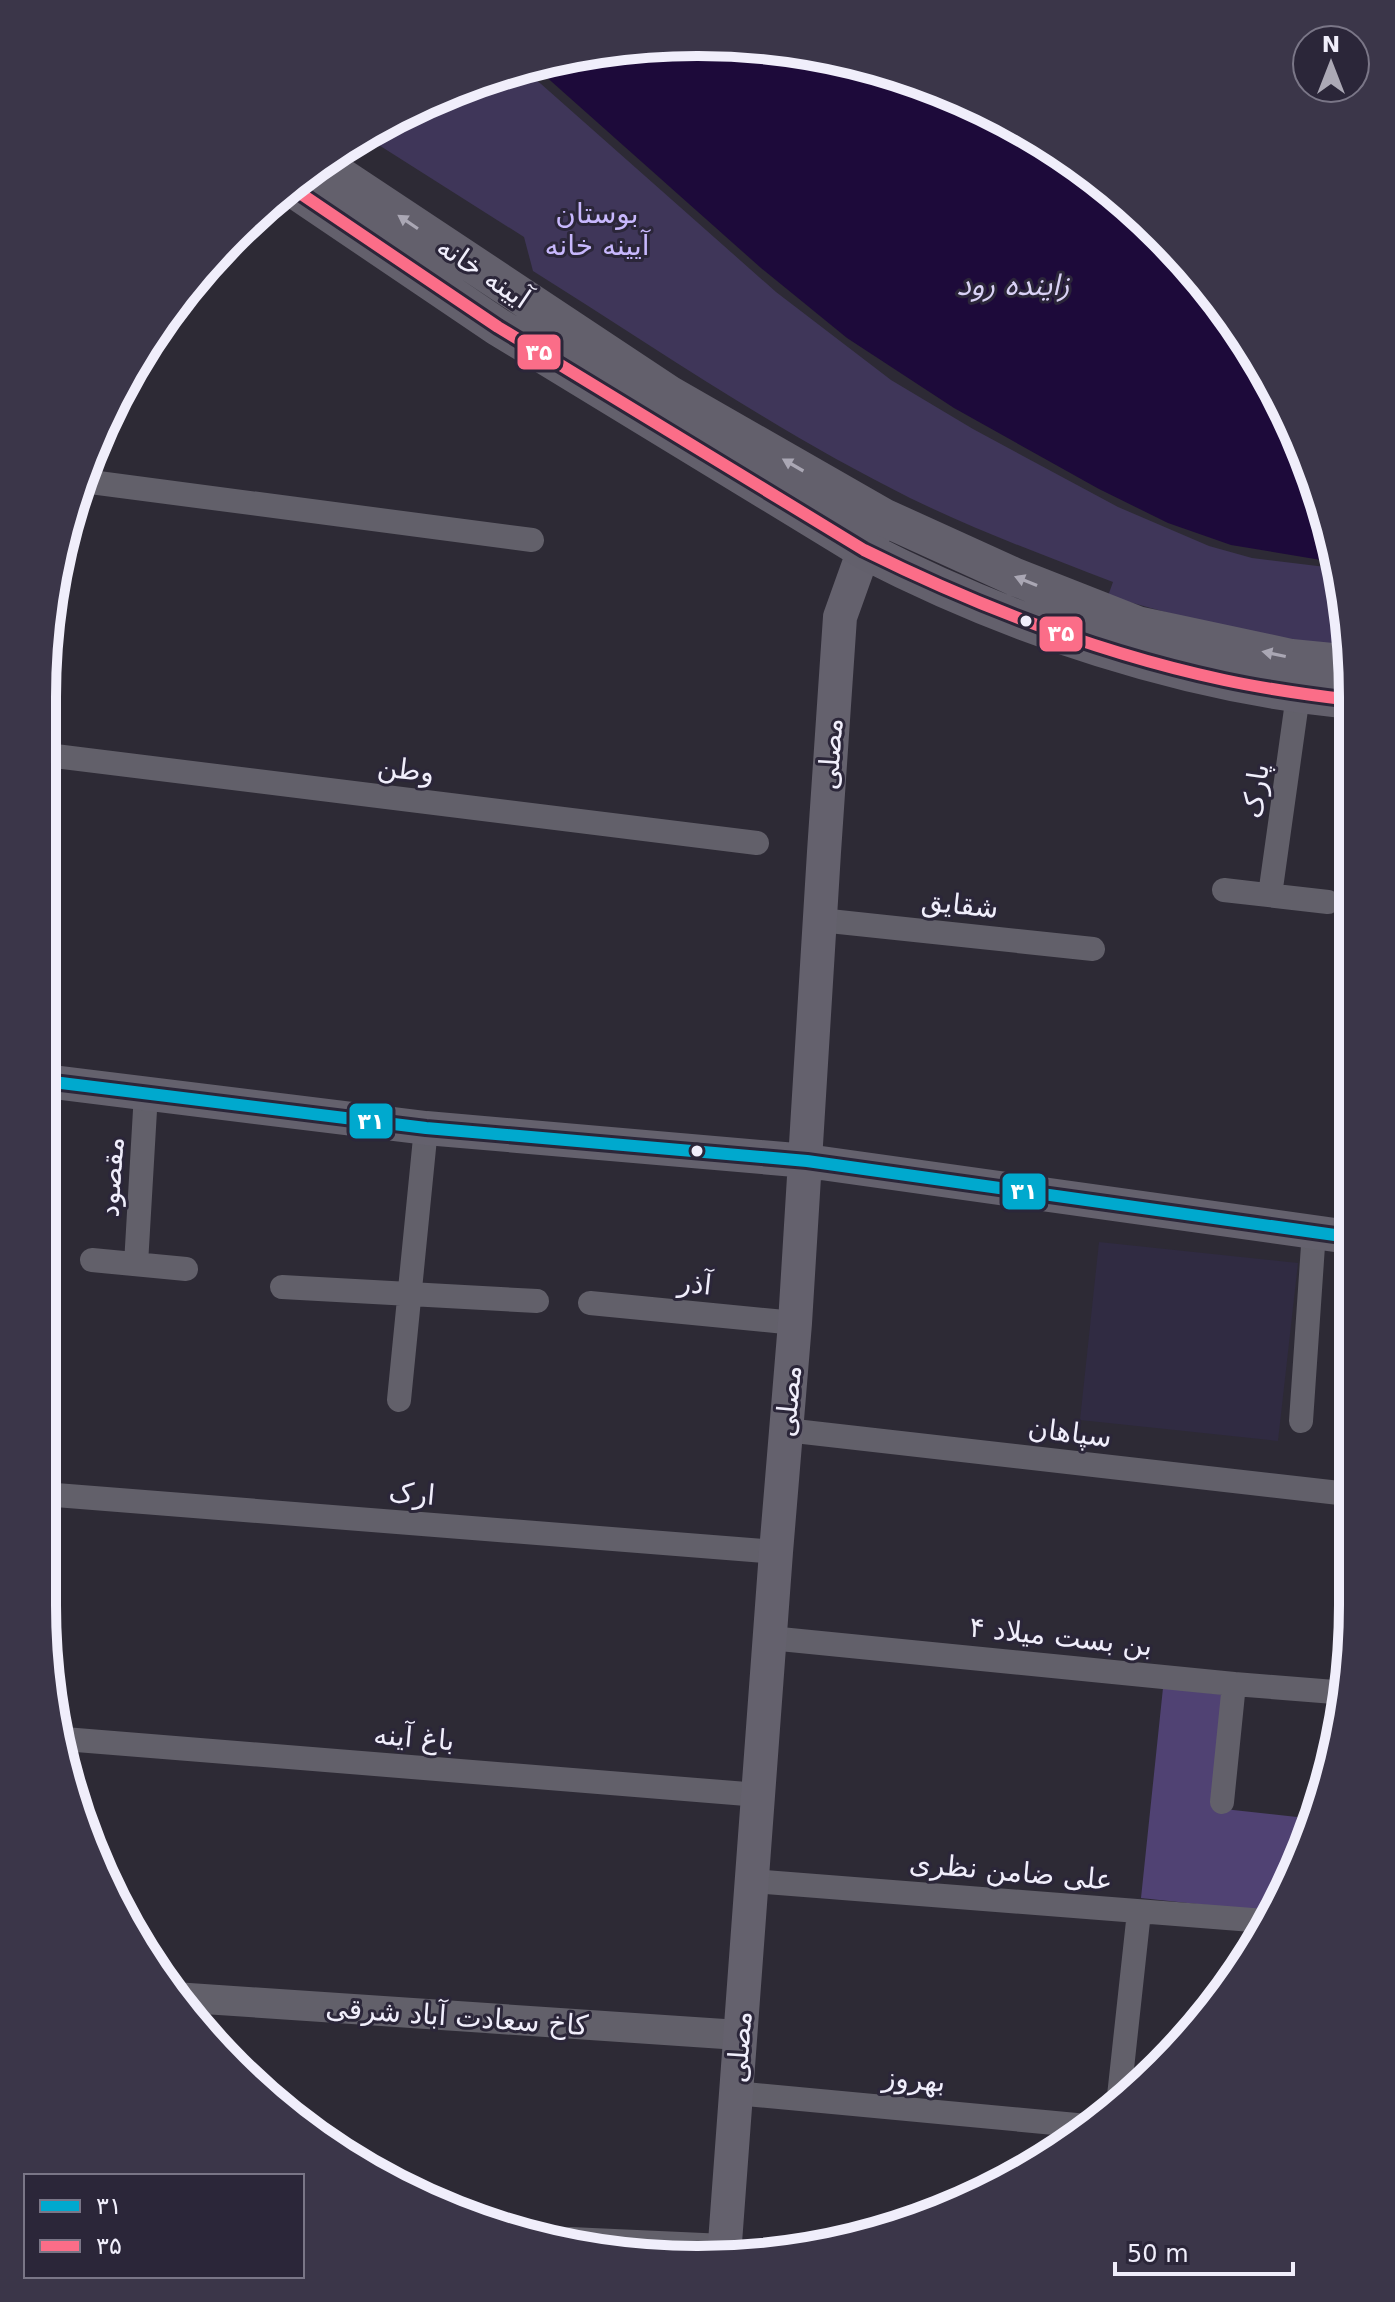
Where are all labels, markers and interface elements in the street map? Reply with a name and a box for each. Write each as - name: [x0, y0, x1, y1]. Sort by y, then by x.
- north arrow: [1291, 24, 1371, 104]
- text: N: [1322, 32, 1340, 57]
- park label: بوستان آیینه خانه: [544, 197, 651, 262]
- one-way arrow: [397, 215, 419, 230]
- street label: آیینه خانه: [431, 229, 537, 316]
- water label: زاینده رود: [956, 267, 1071, 302]
- line badge: ۳۵: [516, 333, 562, 371]
- text: ۳۵: [526, 340, 552, 365]
- one-way arrow: [782, 459, 804, 473]
- one-way arrow: [1014, 574, 1038, 587]
- unlabelled marker: [1018, 613, 1034, 629]
- line badge: ۳۵: [1038, 615, 1084, 653]
- text: ۳۵: [1048, 621, 1074, 646]
- one-way arrow: [1262, 648, 1287, 660]
- street label: مصلی: [812, 717, 849, 791]
- street label: وطن: [376, 750, 436, 789]
- street label: پارک: [1235, 762, 1276, 821]
- street label: شقایق: [920, 884, 1000, 925]
- line badge: ۳۱: [348, 1102, 394, 1140]
- text: ۳۱: [358, 1109, 384, 1134]
- street label: مقصود: [92, 1136, 131, 1218]
- unlabelled marker: [689, 1143, 705, 1159]
- line badge: ۳۱: [1001, 1172, 1047, 1211]
- text: ۳۱: [1011, 1179, 1037, 1204]
- street label: آذر: [674, 1265, 715, 1302]
- street label: مصلی: [769, 1364, 808, 1438]
- street label: سپاهان: [1026, 1411, 1114, 1454]
- street label: ارک: [387, 1475, 436, 1512]
- street label: بن بست میلاد ۴: [968, 1610, 1154, 1663]
- street label: باغ آینه: [372, 1718, 456, 1757]
- street label: علی ضامن نظری: [908, 1846, 1114, 1897]
- street label: کاخ سعادت آباد شرقی: [325, 1991, 590, 2042]
- street label: مصلی: [721, 2010, 758, 2084]
- street label: بهروز: [879, 2060, 947, 2099]
- legend: [24, 2174, 304, 2278]
- text: ۳۱: [96, 2192, 122, 2220]
- scale bar: [1115, 2226, 1293, 2276]
- text: ۳۵: [96, 2232, 122, 2260]
- text: 50 m: [1127, 2240, 1189, 2268]

